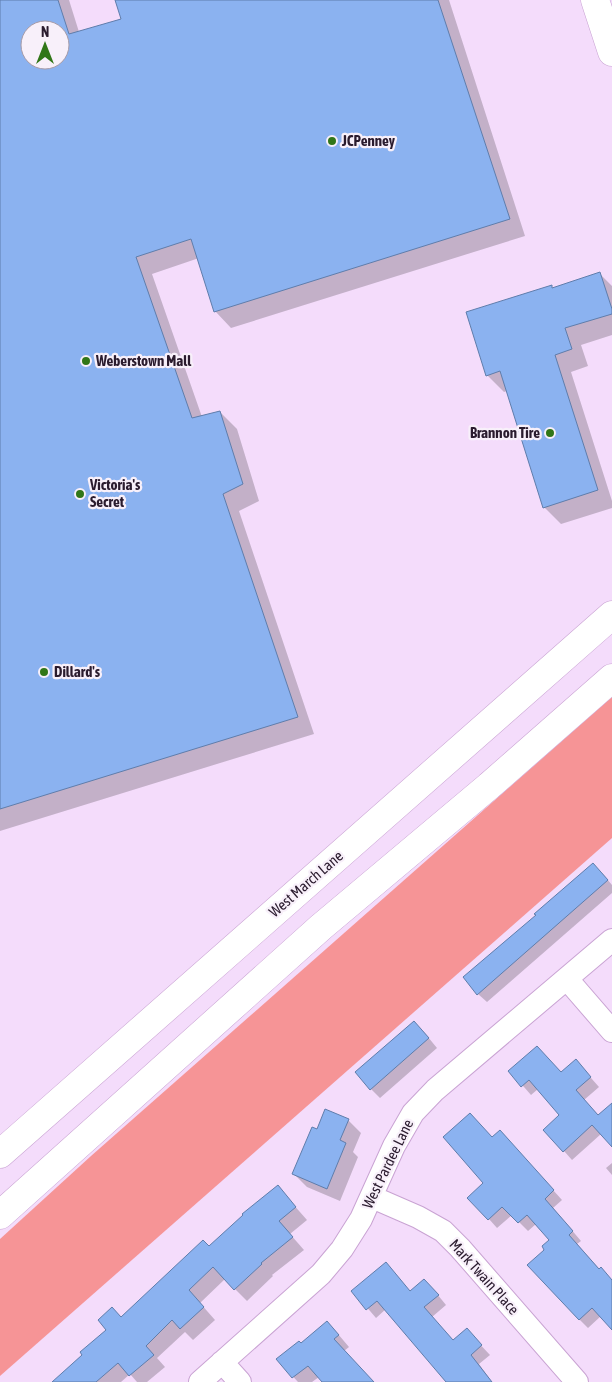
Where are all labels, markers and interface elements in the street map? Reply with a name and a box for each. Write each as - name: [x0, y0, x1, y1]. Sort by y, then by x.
- north arrow: [20, 20, 70, 70]
- text: N: [41, 24, 49, 40]
- place label: JCPenney: [341, 132, 396, 149]
- marker: JCPenney: [326, 135, 338, 147]
- place label: Weberstown Mall: [95, 352, 192, 369]
- marker: Weberstown Mall: [80, 355, 92, 367]
- place label: Brannon Tire: [470, 424, 540, 441]
- marker: Brannon Tire: [544, 427, 556, 439]
- place label: Victoria's Secret: [89, 476, 141, 510]
- marker: Victoria's Secret: [74, 488, 86, 500]
- place label: Dillard's: [54, 663, 101, 680]
- marker: Dillard's: [38, 666, 50, 678]
- street label: West March Lane: [265, 847, 346, 920]
- street label: West Pardee Lane: [359, 1116, 417, 1211]
- street label: Mark Twain Place: [446, 1236, 523, 1318]

